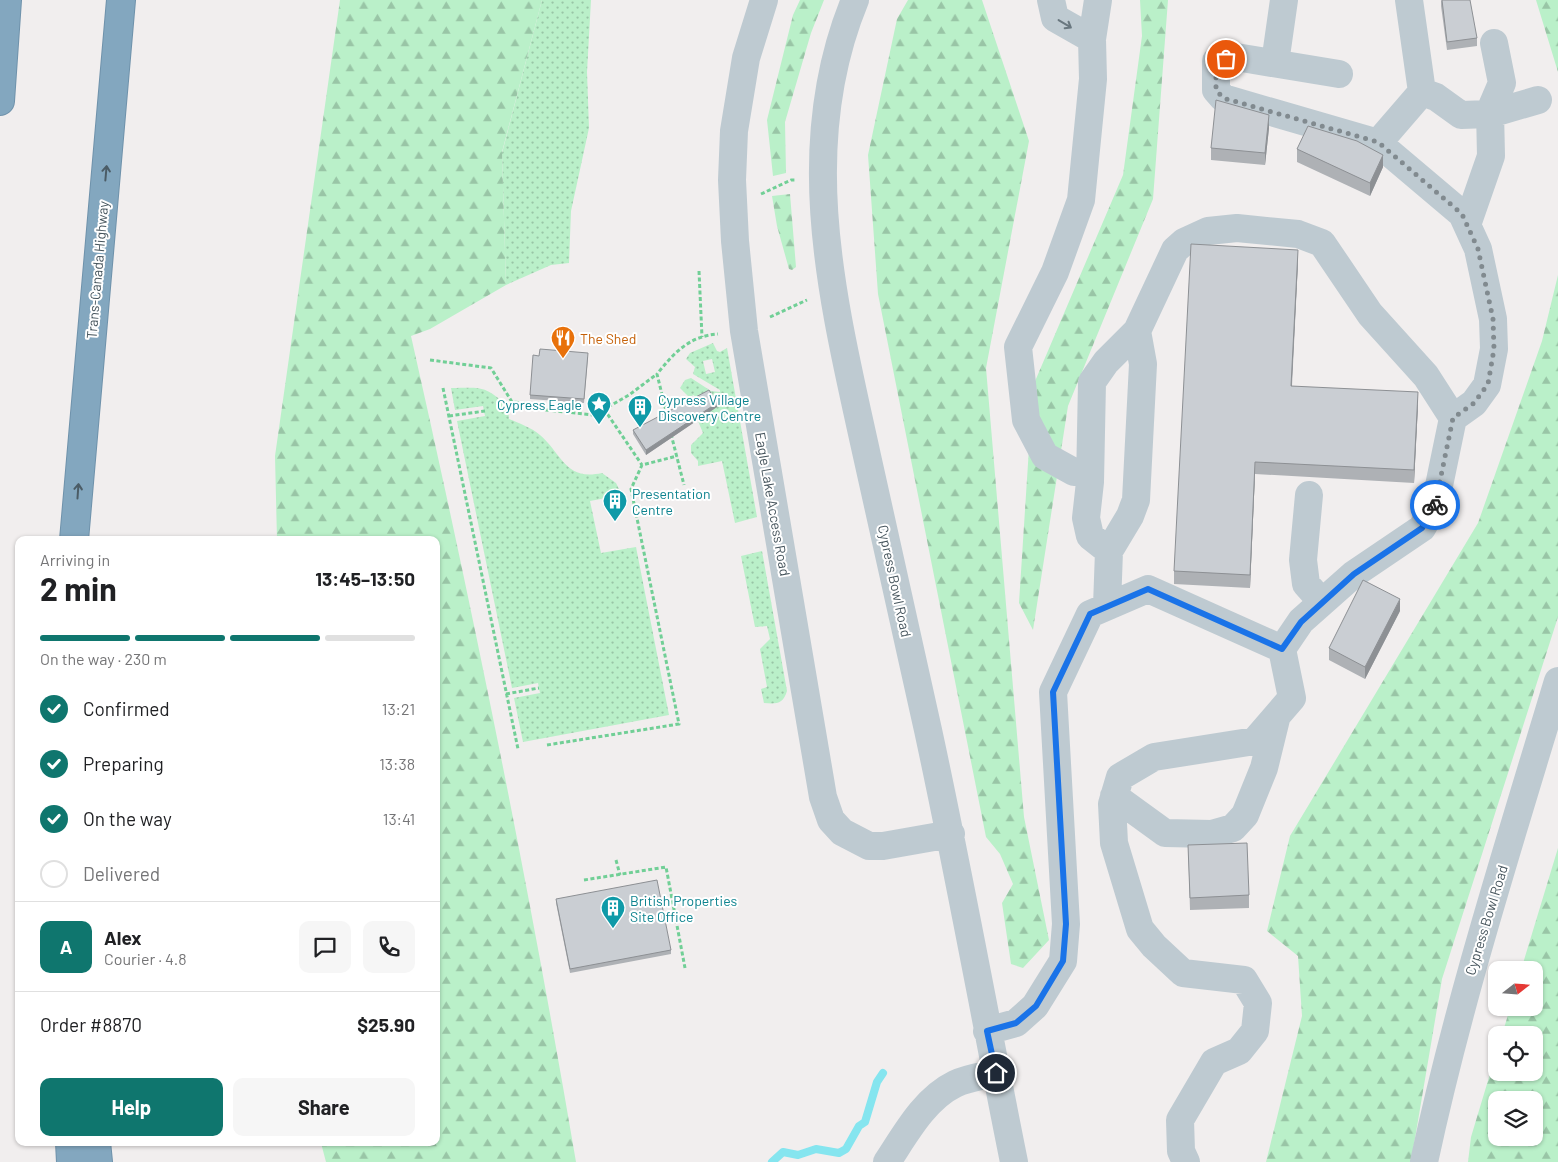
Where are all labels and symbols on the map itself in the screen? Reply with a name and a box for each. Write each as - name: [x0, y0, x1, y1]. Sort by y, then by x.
- one-way arrow: [1058, 20, 1072, 30]
- pin: [1205, 38, 1247, 80]
- one-way arrow: [101, 165, 111, 181]
- street label: Trans-Canada Highway: [83, 200, 112, 340]
- restaurant icon: The Shed: [550, 325, 576, 359]
- place label: The Shed: [580, 330, 636, 347]
- place icon: Cypress Eagle: [586, 391, 612, 425]
- place label: Cypress Village Discovery Centre: [658, 391, 761, 424]
- building icon: Cypress Village Discovery Centre: [627, 394, 653, 428]
- place label: Cypress Eagle: [497, 396, 582, 413]
- street label: Eagle Lake Access Road: [752, 431, 794, 577]
- courier: [1410, 480, 1460, 530]
- one-way arrow: [73, 484, 82, 500]
- place label: Presentation Centre: [632, 485, 710, 518]
- building icon: Presentation Centre: [602, 488, 628, 522]
- street label: Cypress Bowl Road: [875, 523, 915, 639]
- street label: Cypress Bowl Road: [1461, 863, 1511, 977]
- place label: British Properties Site Office: [630, 892, 738, 925]
- building icon: British Properties Site Office: [600, 895, 626, 929]
- north arrow: [1488, 961, 1542, 1016]
- pin: [975, 1052, 1017, 1094]

